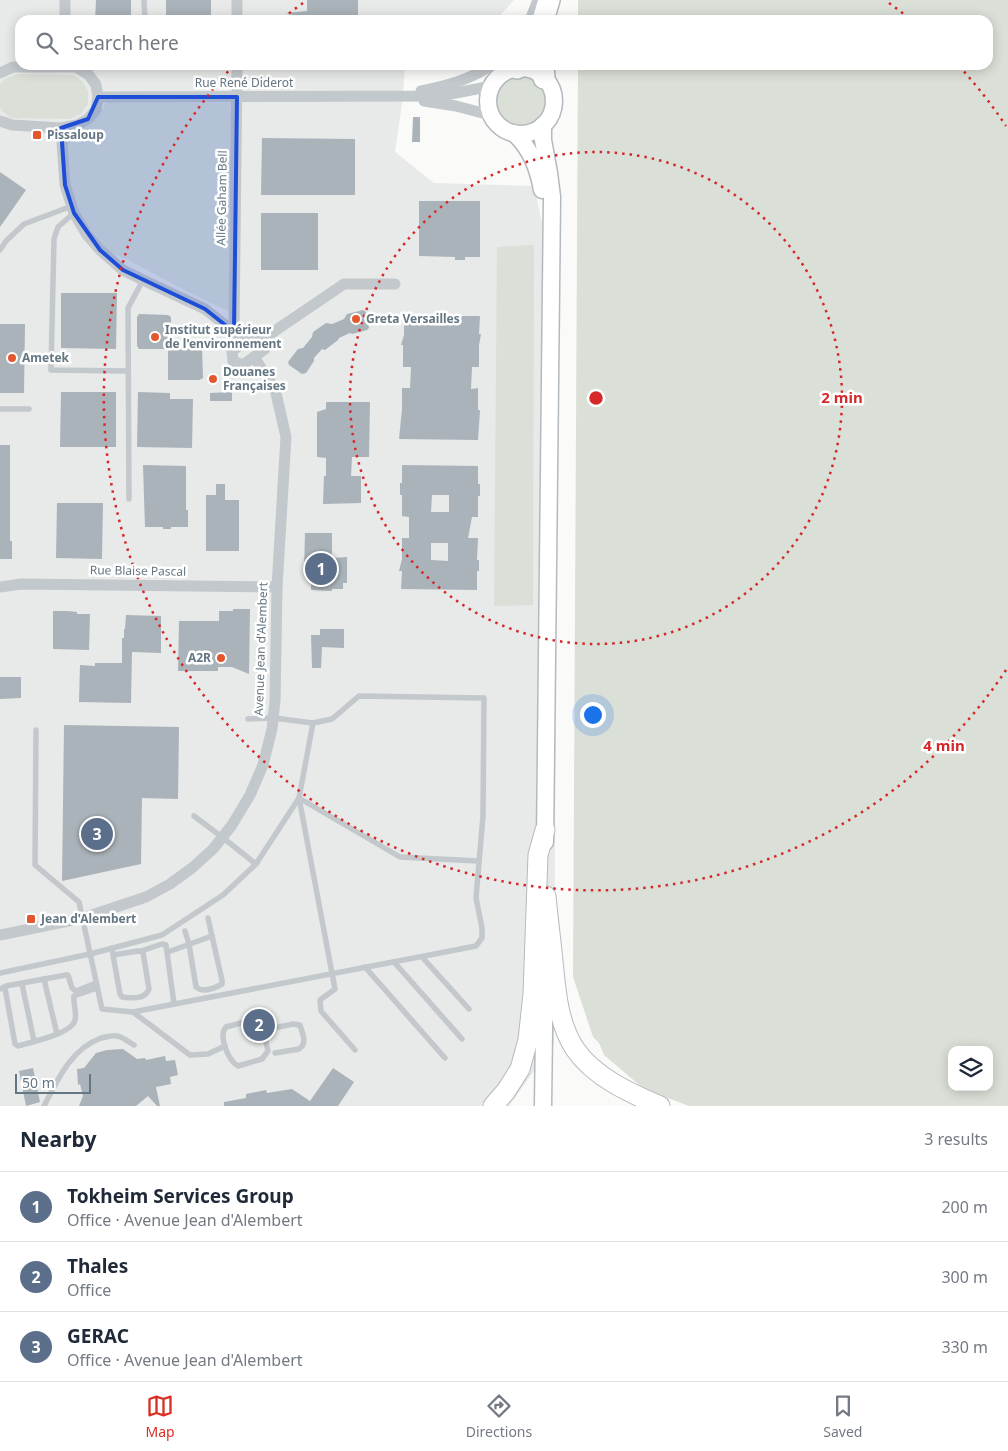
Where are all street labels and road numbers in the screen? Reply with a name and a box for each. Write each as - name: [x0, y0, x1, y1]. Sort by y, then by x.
- street label: Rue René Diderot: [195, 74, 294, 91]
- street label: Allée Gaham Bell: [212, 150, 231, 246]
- street label: Rue Blaise Pascal: [90, 561, 186, 580]
- street label: Avenue Jean d'Alembert: [250, 581, 271, 716]

